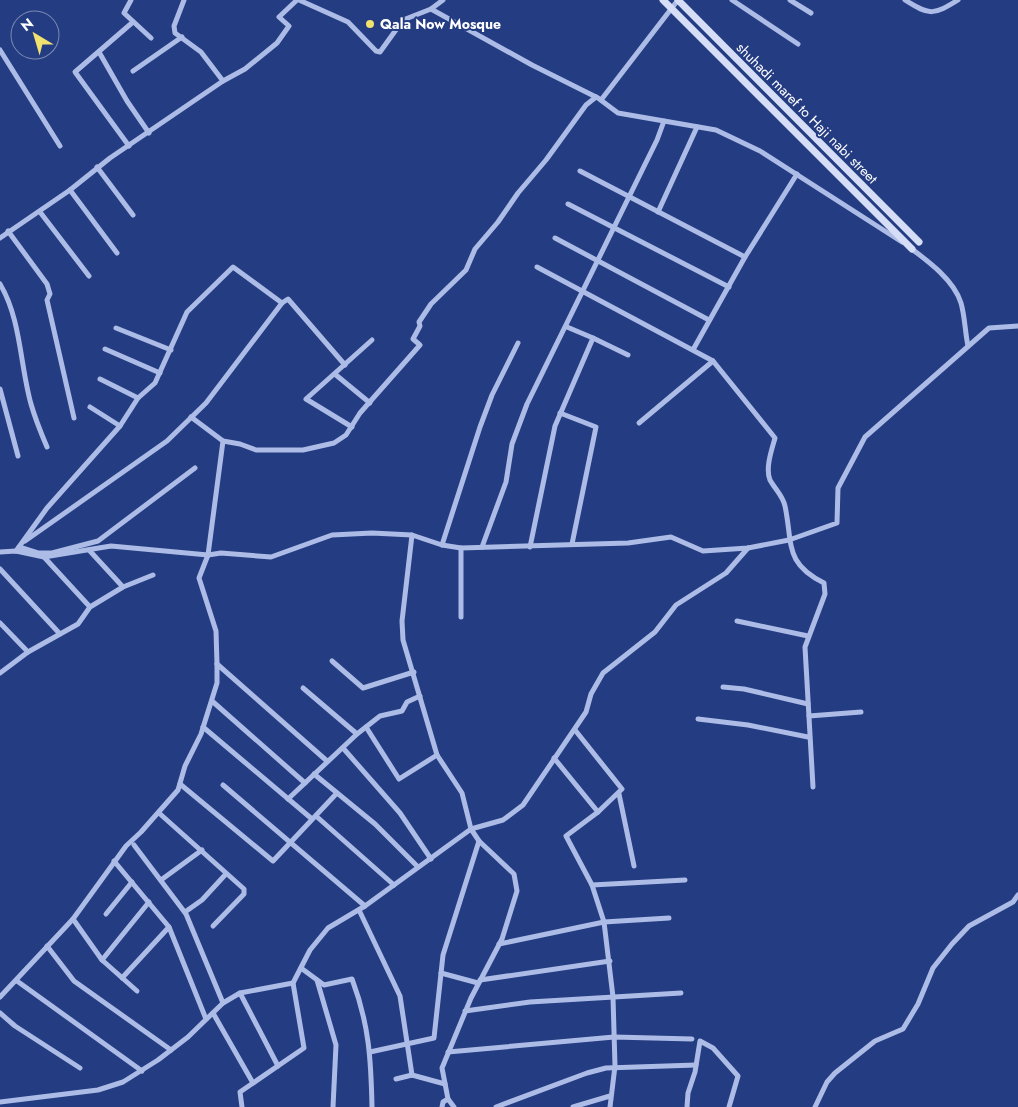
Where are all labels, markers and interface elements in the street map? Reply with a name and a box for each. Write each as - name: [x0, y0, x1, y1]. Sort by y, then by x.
- north arrow: [10, 10, 60, 60]
- text: N: [16, 13, 38, 36]
- place label: Qala Now Mosque: [380, 14, 501, 34]
- marker: Qala Now Mosque: [364, 18, 376, 30]
- street label: shuhadi maref to Haji nabi street: [732, 38, 883, 189]

